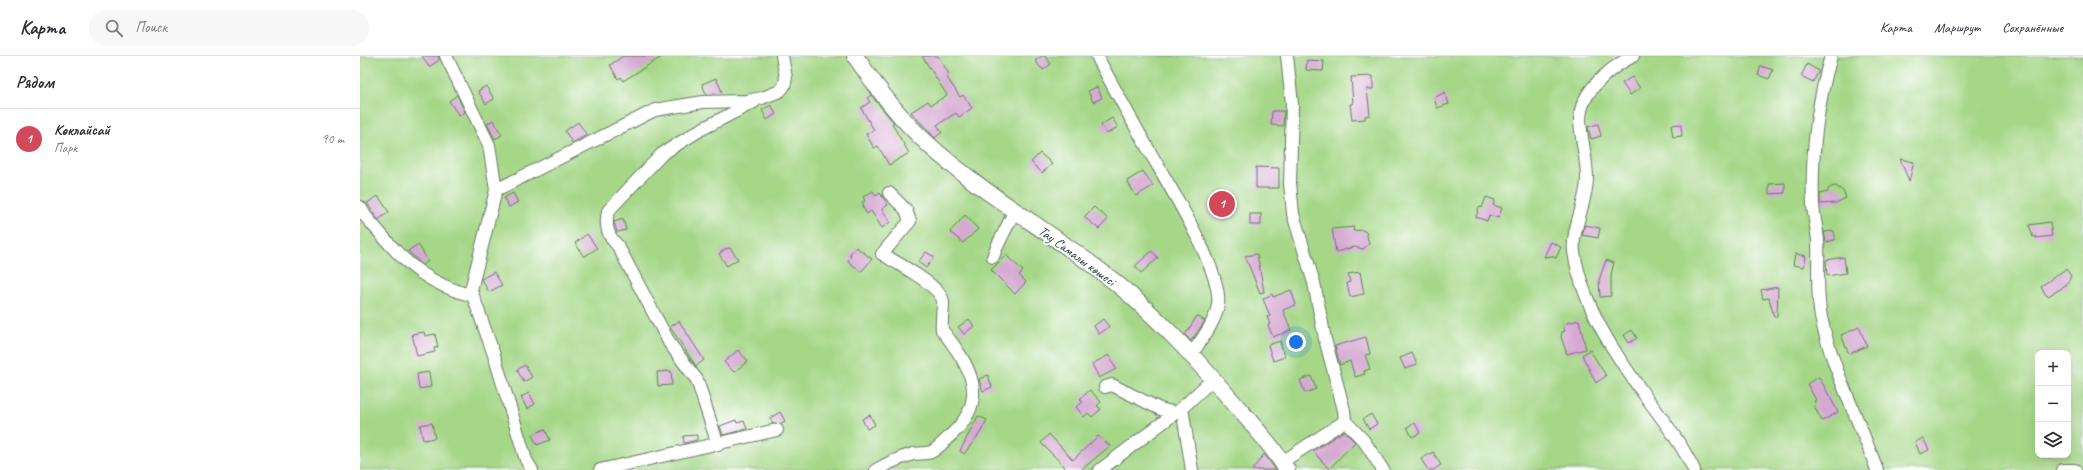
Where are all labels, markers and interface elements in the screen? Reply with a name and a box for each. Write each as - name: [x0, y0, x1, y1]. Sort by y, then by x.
- search box: [89, 10, 369, 46]
- text: Карта: [20, 16, 65, 40]
- icon: search: [103, 17, 125, 39]
- text: Поиск: [135, 18, 167, 37]
- text: Карта: [1880, 19, 1912, 36]
- text: Маршрут: [1934, 19, 1980, 36]
- text: Сохранённые: [2002, 19, 2063, 36]
- text: Рядом: [16, 72, 54, 93]
- text: Көклайсай: [54, 121, 110, 140]
- text: 1: [26, 131, 32, 147]
- text: 90 m: [322, 131, 344, 147]
- text: Парк: [54, 140, 77, 156]
- pin: 1: [1209, 189, 1235, 219]
- street label: Тау Самалы көшесі: [1035, 222, 1121, 291]
- your location: [1286, 332, 1306, 352]
- map controls: [2035, 350, 2071, 458]
- button: +: [2035, 350, 2071, 386]
- button: −: [2035, 386, 2071, 422]
- button: layers: [2035, 422, 2071, 458]

